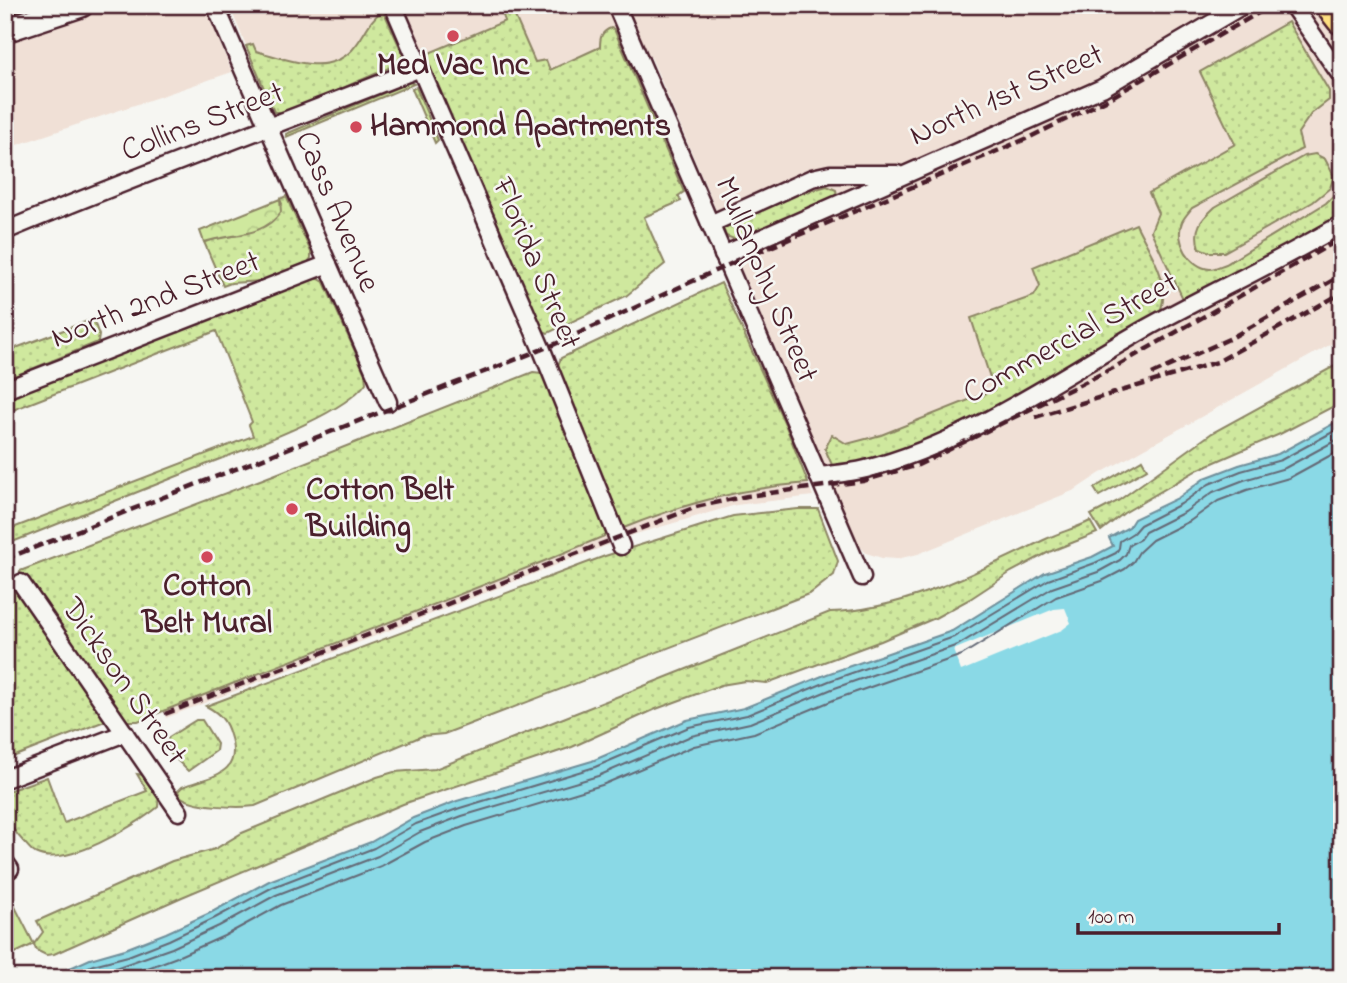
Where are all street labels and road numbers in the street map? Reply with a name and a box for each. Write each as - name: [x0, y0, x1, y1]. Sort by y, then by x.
- street label: North 1st Street: [902, 32, 1112, 160]
- street label: Collins Street: [115, 70, 291, 175]
- street label: Cass Avenue: [281, 124, 391, 301]
- street label: Florida Street: [477, 170, 592, 357]
- street label: Mullanphy Street: [700, 170, 830, 390]
- street label: North 2nd Street: [45, 239, 268, 362]
- street label: Commercial Street: [955, 260, 1187, 418]
- street label: Dickson Street: [47, 588, 198, 775]

